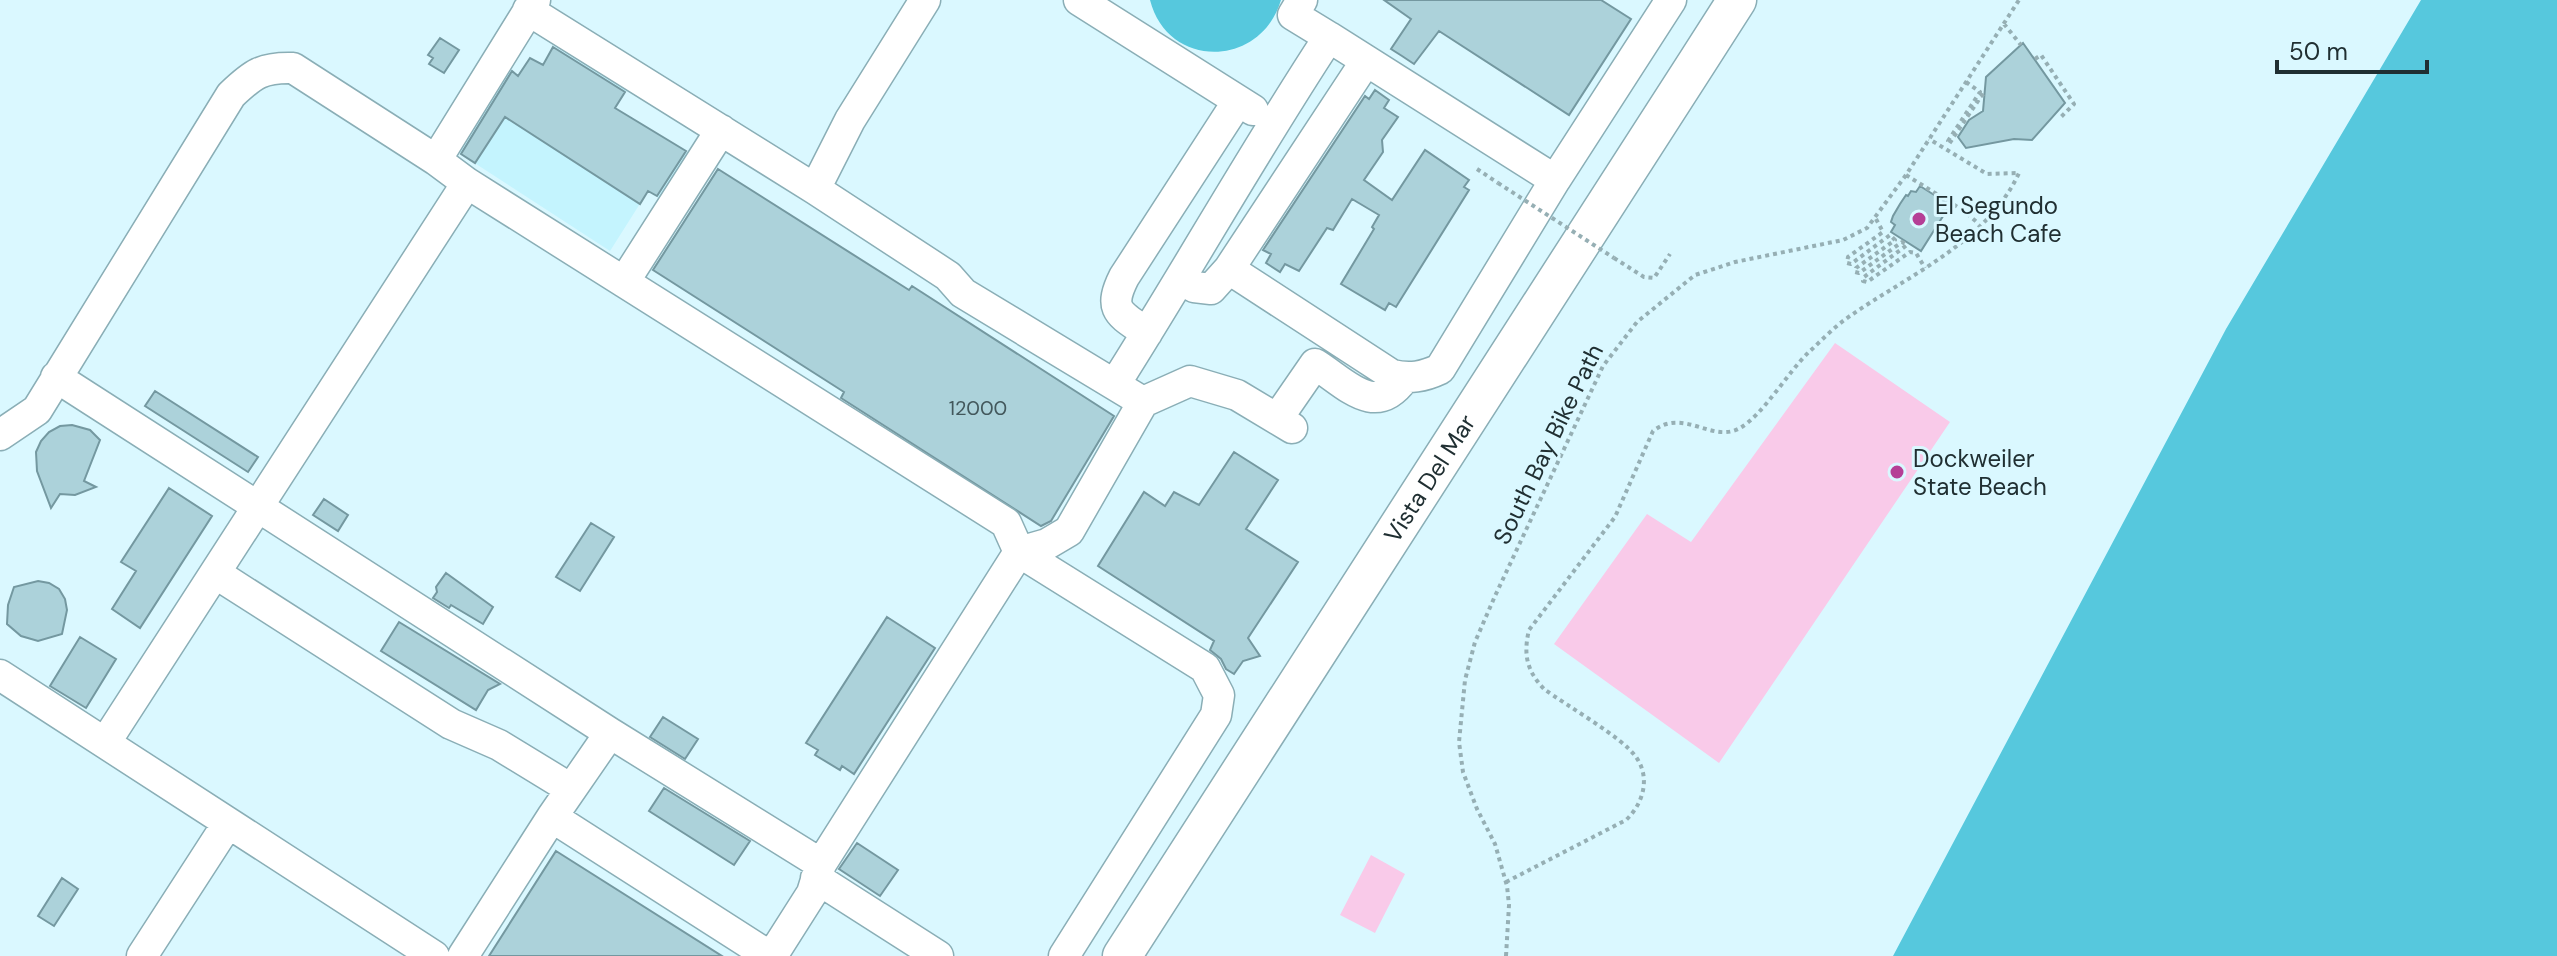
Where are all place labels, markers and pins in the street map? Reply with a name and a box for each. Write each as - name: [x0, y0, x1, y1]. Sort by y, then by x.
- place label: El Segundo Beach Cafe: [1935, 190, 2062, 249]
- marker: El Segundo Beach Cafe: [1910, 210, 1928, 228]
- place label: Dockweiler State Beach: [1913, 443, 2047, 502]
- marker: Dockweiler State Beach: [1888, 463, 1906, 481]

